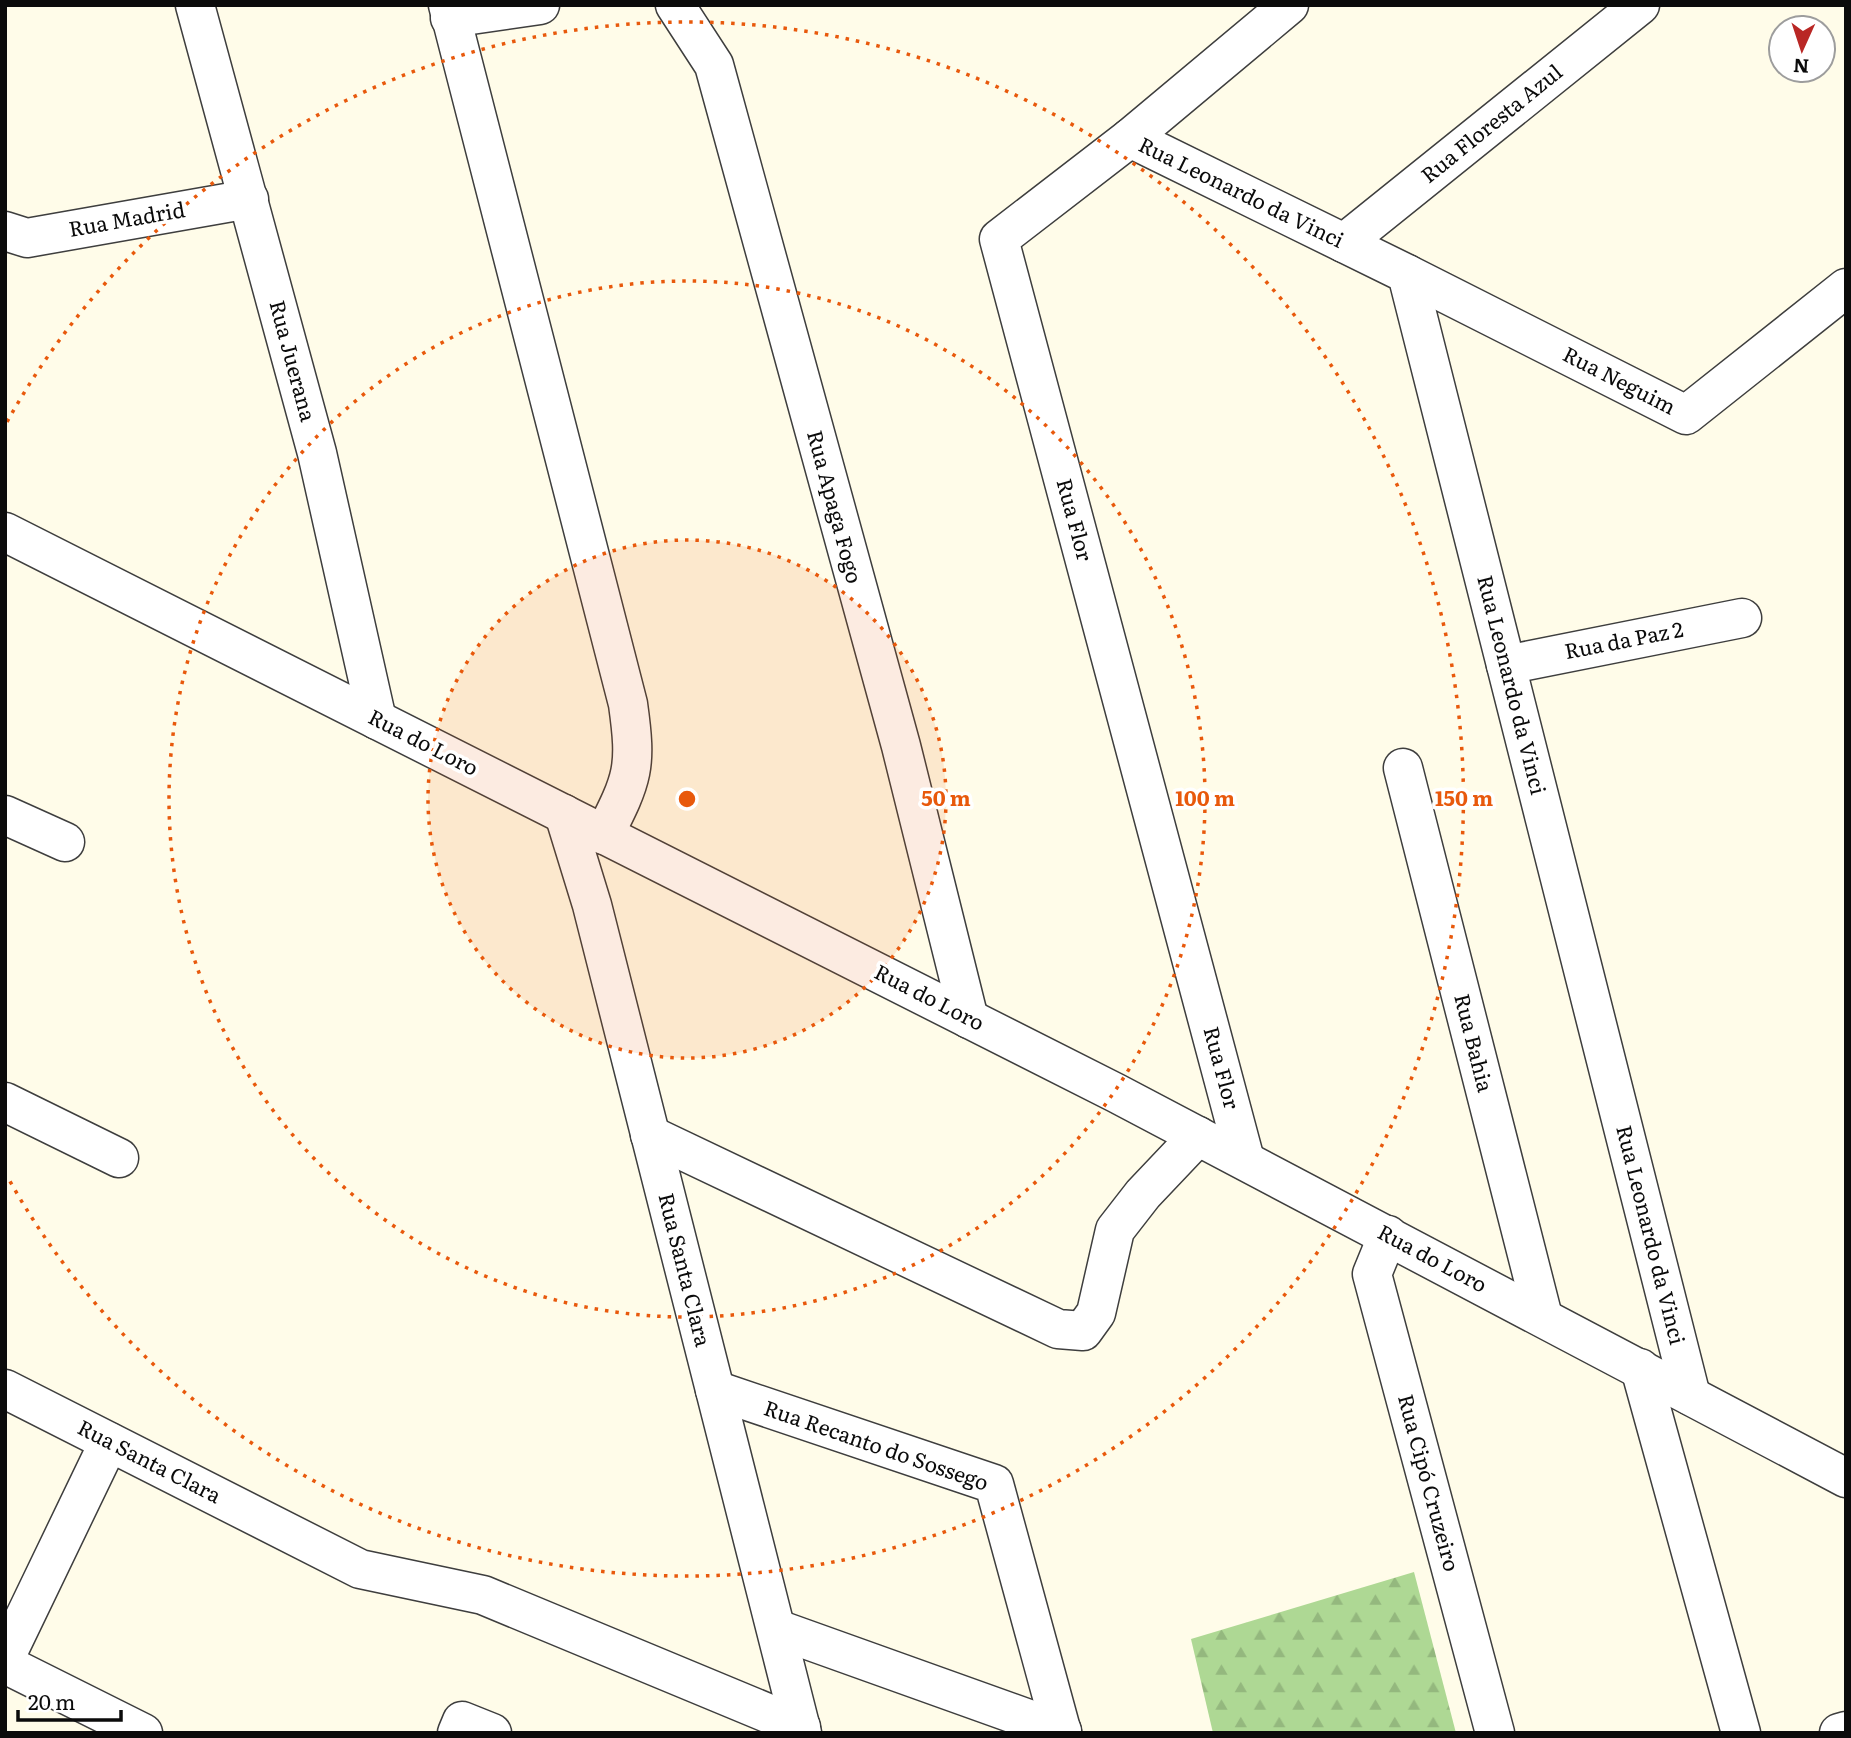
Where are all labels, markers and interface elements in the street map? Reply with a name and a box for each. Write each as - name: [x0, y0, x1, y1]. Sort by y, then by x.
- north arrow: [1767, 14, 1837, 84]
- text: N: [1792, 53, 1810, 81]
- street label: Rua Floresta Azul: [1413, 55, 1568, 189]
- street label: Rua Leonardo da Vinci: [1134, 127, 1350, 254]
- street label: Rua Madrid: [66, 192, 187, 243]
- street label: Rua Juerana: [263, 296, 326, 425]
- street label: Rua Neguim: [1558, 337, 1682, 420]
- street label: Rua Apaga Fogo: [801, 426, 872, 586]
- street label: Rua Flor: [1051, 475, 1102, 564]
- street label: Rua Leonardo da Vinci: [1471, 571, 1556, 797]
- street label: Rua da Paz 2: [1561, 612, 1686, 665]
- street label: Rua do Loro: [364, 700, 485, 782]
- text: 50 m: [921, 781, 971, 812]
- text: 100 m: [1175, 781, 1235, 812]
- text: 150 m: [1435, 781, 1493, 812]
- centre of rings: [675, 787, 699, 811]
- street label: Rua do Loro: [870, 955, 991, 1037]
- street label: Rua Bahia: [1448, 990, 1503, 1096]
- street label: Rua Flor: [1198, 1023, 1249, 1112]
- street label: Rua Leonardo da Vinci: [1610, 1121, 1695, 1347]
- street label: Rua Santa Clara: [652, 1189, 721, 1350]
- street label: Rua do Loro: [1373, 1215, 1493, 1299]
- street label: Rua Cipó Cruzeiro: [1392, 1390, 1469, 1574]
- street label: Rua Recanto do Sossego: [760, 1391, 993, 1497]
- street label: Rua Santa Clara: [73, 1410, 228, 1510]
- scale bar: [18, 1678, 121, 1722]
- text: 20 m: [28, 1685, 75, 1716]

